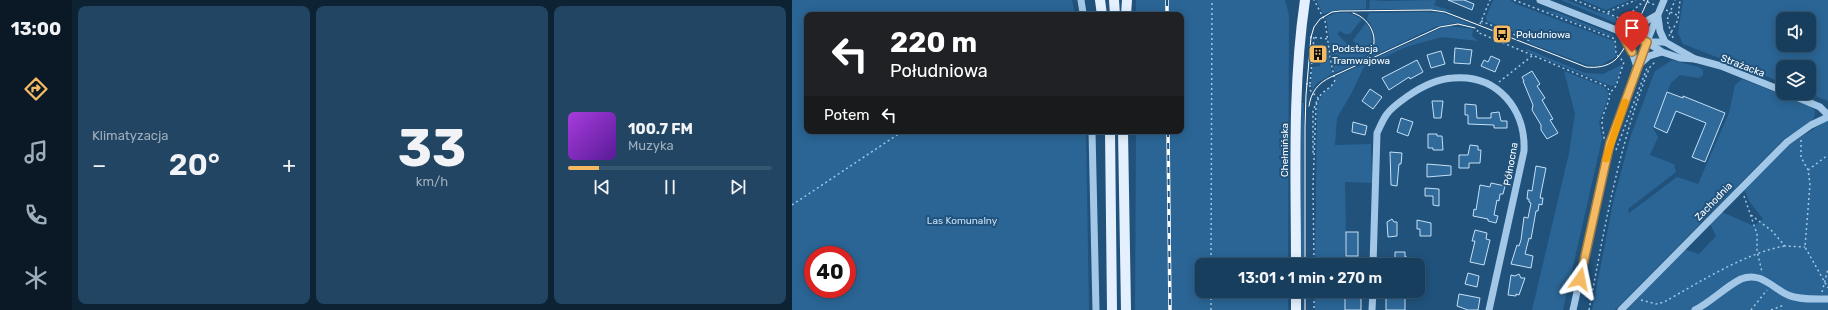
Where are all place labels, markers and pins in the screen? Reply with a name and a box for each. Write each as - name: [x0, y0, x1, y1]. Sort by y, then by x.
- pin: [1615, 11, 1649, 52]
- bus stop icon: Południowa: [1491, 23, 1513, 45]
- place label: Południowa: [1516, 29, 1570, 41]
- building icon: Podstacja Tramwajowa: [1307, 43, 1329, 65]
- place label: Podstacja Tramwajowa: [1332, 43, 1390, 67]

